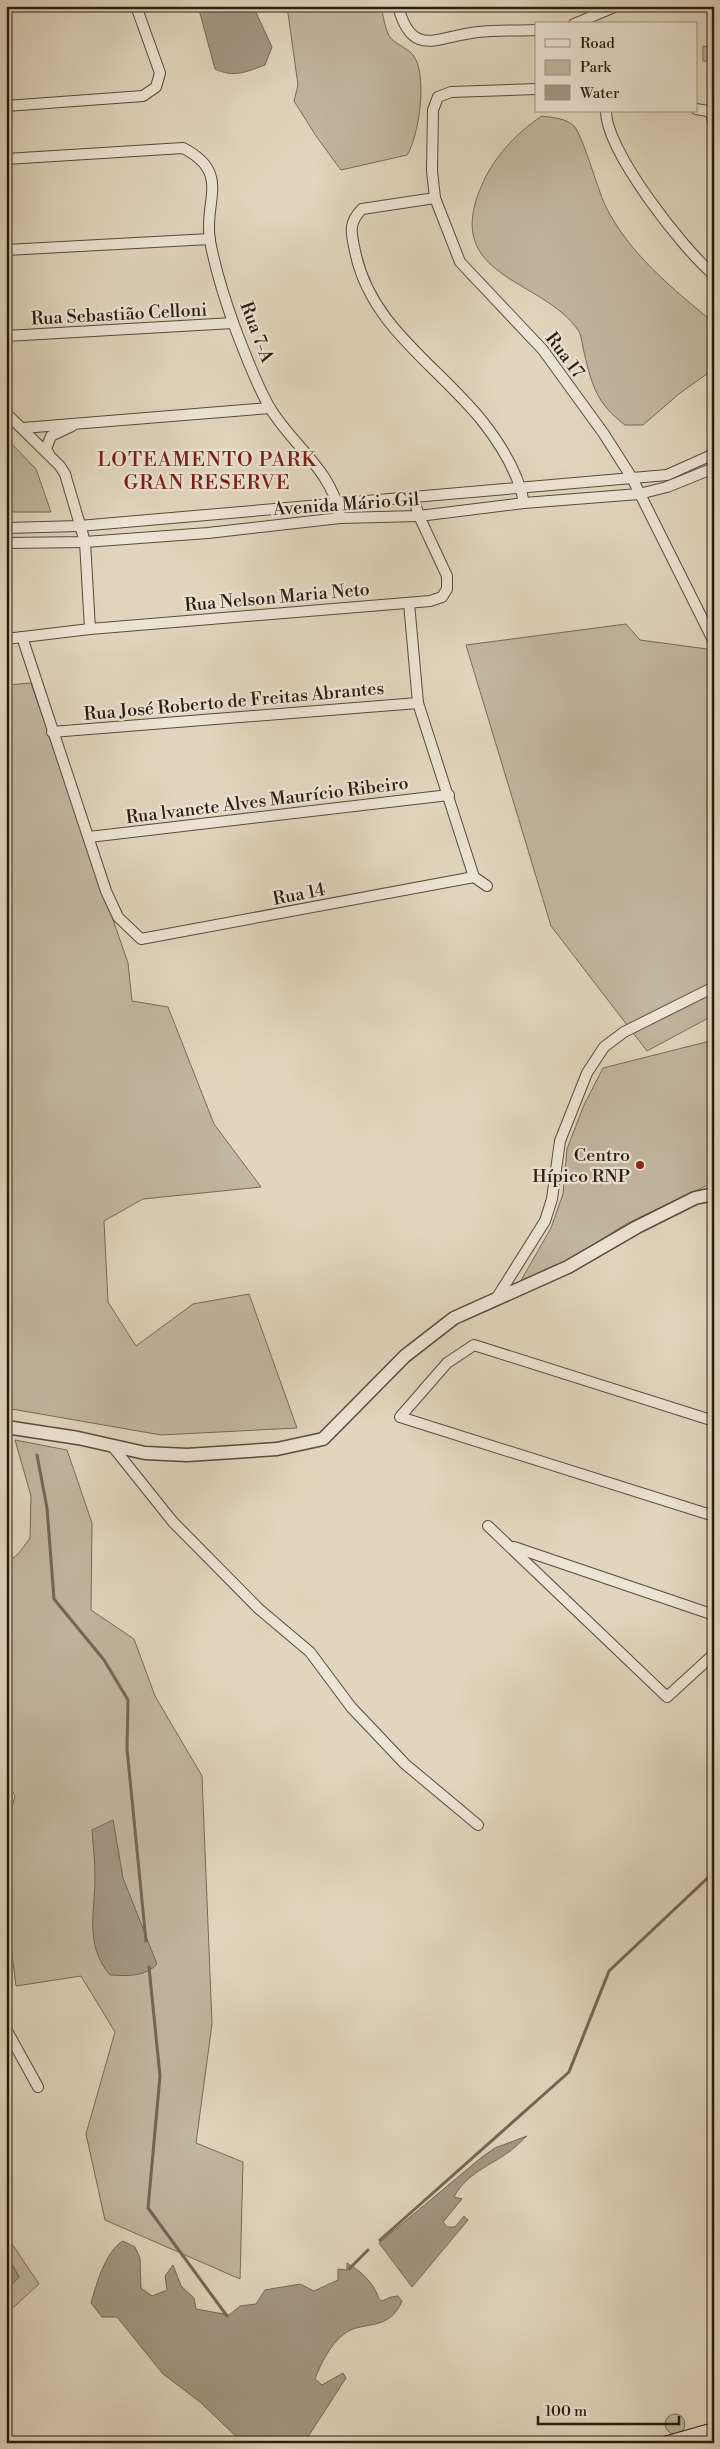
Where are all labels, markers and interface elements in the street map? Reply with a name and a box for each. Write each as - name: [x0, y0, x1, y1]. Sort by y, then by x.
- legend: [535, 22, 698, 112]
- text: Road: [580, 34, 615, 53]
- text: Park: [580, 58, 612, 77]
- text: Water: [579, 84, 620, 103]
- street label: Rua Sebastião Celloni: [30, 298, 208, 331]
- street label: Rua 7-A: [234, 298, 279, 366]
- street label: Rua 17: [540, 328, 589, 383]
- district label: LOTEAMENTO PARK GRAN RESERVE: [97, 448, 317, 496]
- street label: Avenida Mário Gil: [271, 488, 421, 521]
- street label: Rua Nelson Maria Neto: [183, 578, 371, 617]
- street label: Rua José Roberto de Freitas Abrantes: [83, 677, 385, 726]
- street label: Rua lvanete Alves Maurício Ribeiro: [124, 772, 410, 829]
- street label: Rua 14: [271, 878, 328, 911]
- place label: Centro Hípico RNP: [532, 1144, 630, 1188]
- marker: Centro Hípico RNP: [634, 1159, 646, 1171]
- scale bar: [538, 2394, 679, 2426]
- text: 100 m: [545, 2402, 587, 2421]

